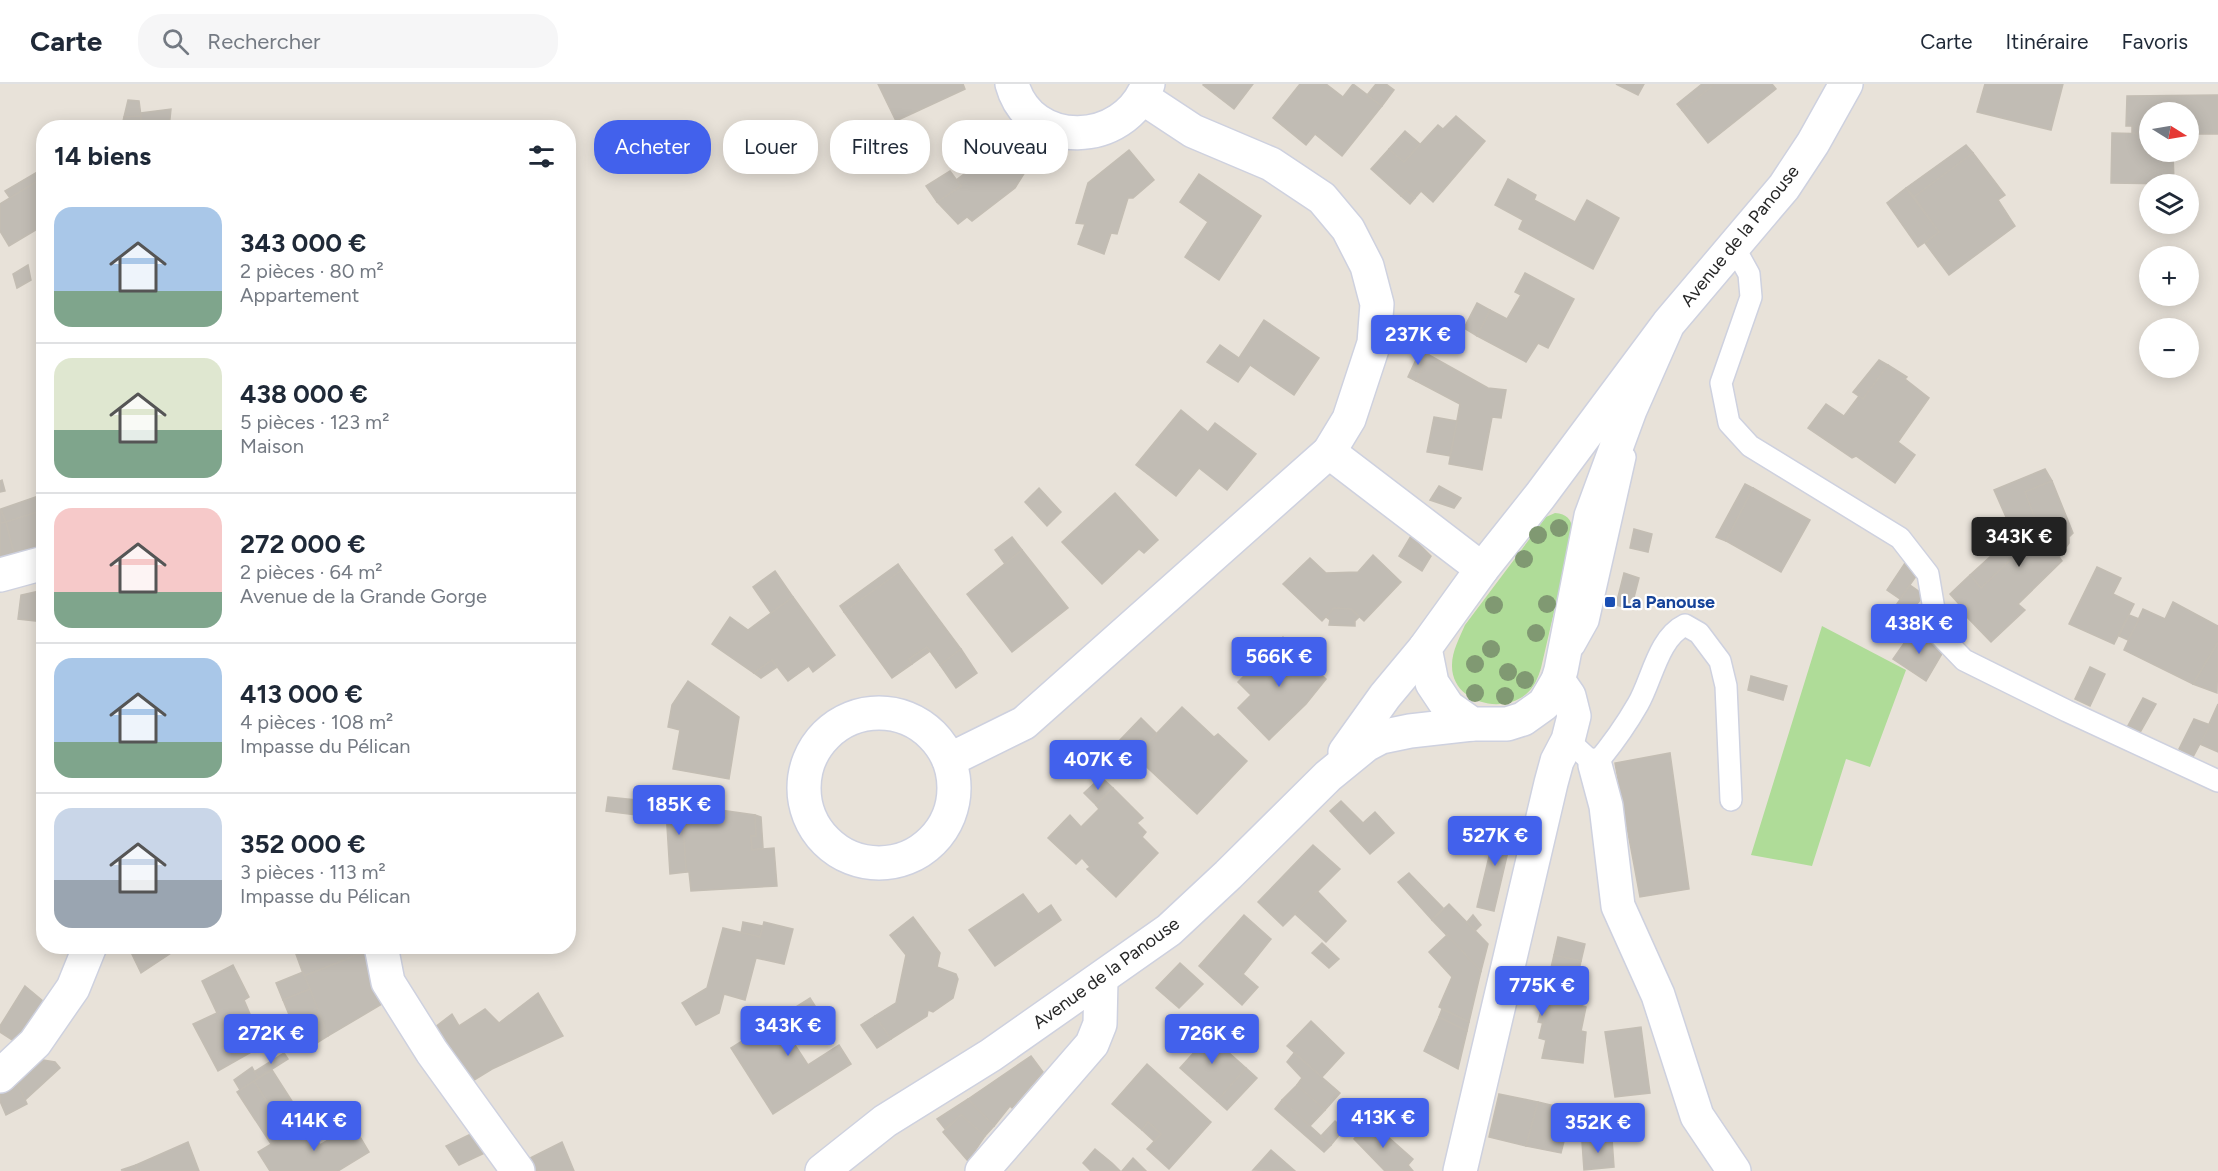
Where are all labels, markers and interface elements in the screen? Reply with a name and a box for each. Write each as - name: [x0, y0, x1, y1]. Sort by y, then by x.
- search box: [138, 14, 558, 68]
- text: Carte: [30, 24, 102, 58]
- icon: search: [159, 25, 192, 58]
- text: Rechercher: [207, 28, 320, 55]
- text: Carte: [1920, 29, 1973, 54]
- text: Itinéraire: [2006, 29, 2089, 54]
- text: Favoris: [2122, 29, 2188, 54]
- north arrow: [2139, 102, 2199, 162]
- map controls: [2139, 102, 2199, 378]
- chip: Acheter: [594, 120, 711, 174]
- chip: Louer: [723, 120, 818, 174]
- chip: Filtres: [830, 120, 930, 174]
- chip: Nouveau: [942, 120, 1068, 174]
- text: 14 biens: [54, 140, 151, 172]
- icon: filters: [525, 140, 558, 173]
- street label: Avenue de la Panouse: [1676, 161, 1804, 311]
- button: layers: [2139, 174, 2199, 234]
- text: 343 000 €: [240, 227, 366, 259]
- icon: home: [102, 231, 174, 303]
- button: +: [2139, 246, 2199, 306]
- text: 2 pièces · 80 m²: [240, 259, 384, 283]
- text: Appartement: [240, 283, 359, 307]
- pin: 237K €: [1369, 315, 1467, 366]
- button: −: [2139, 318, 2199, 378]
- text: 237K €: [1385, 322, 1451, 346]
- text: 438 000 €: [240, 378, 368, 410]
- icon: home: [102, 382, 174, 454]
- text: 5 pièces · 123 m²: [240, 410, 389, 434]
- text: Maison: [240, 434, 304, 458]
- pin: 343K €: [1970, 517, 2068, 568]
- text: 343K €: [1986, 524, 2052, 548]
- text: 272 000 €: [240, 528, 366, 560]
- icon: home: [102, 532, 174, 604]
- text: 2 pièces · 64 m²: [240, 560, 382, 584]
- text: Avenue de la Grande Gorge: [240, 584, 487, 608]
- place label: La Panouse: [1622, 591, 1715, 613]
- marker: La Panouse: [1603, 595, 1617, 609]
- pin: 438K €: [1870, 604, 1968, 655]
- text: 438K €: [1885, 611, 1953, 635]
- pin: 566K €: [1230, 637, 1328, 688]
- text: 566K €: [1246, 644, 1312, 668]
- text: 413 000 €: [240, 678, 363, 710]
- icon: home: [102, 682, 174, 754]
- text: 4 pièces · 108 m²: [240, 710, 393, 734]
- text: Impasse du Pélican: [240, 734, 410, 758]
- pin: 407K €: [1049, 740, 1147, 791]
- text: 407K €: [1064, 747, 1132, 771]
- pin: 185K €: [630, 785, 728, 836]
- text: 185K €: [647, 792, 711, 816]
- pin: 527K €: [1446, 816, 1544, 867]
- text: 527K €: [1462, 823, 1528, 847]
- text: 352 000 €: [240, 828, 366, 860]
- icon: home: [102, 832, 174, 904]
- text: 3 pièces · 113 m²: [240, 860, 386, 884]
- text: Impasse du Pélican: [240, 884, 410, 908]
- street label: Avenue de la Panouse: [1028, 912, 1184, 1034]
- pin: 775K €: [1493, 966, 1591, 1017]
- text: 775K €: [1509, 973, 1575, 997]
- pin: 343K €: [739, 1006, 837, 1057]
- text: 343K €: [755, 1013, 821, 1037]
- pin: 272K €: [222, 1014, 320, 1065]
- pin: 726K €: [1163, 1014, 1261, 1065]
- text: 272K €: [238, 1021, 304, 1045]
- text: 726K €: [1179, 1021, 1245, 1045]
- pin: 413K €: [1334, 1098, 1432, 1149]
- pin: 414K €: [265, 1101, 363, 1152]
- pin: 352K €: [1549, 1103, 1647, 1154]
- text: 413K €: [1351, 1105, 1415, 1129]
- text: 414K €: [281, 1108, 347, 1132]
- text: 352K €: [1565, 1110, 1631, 1134]

